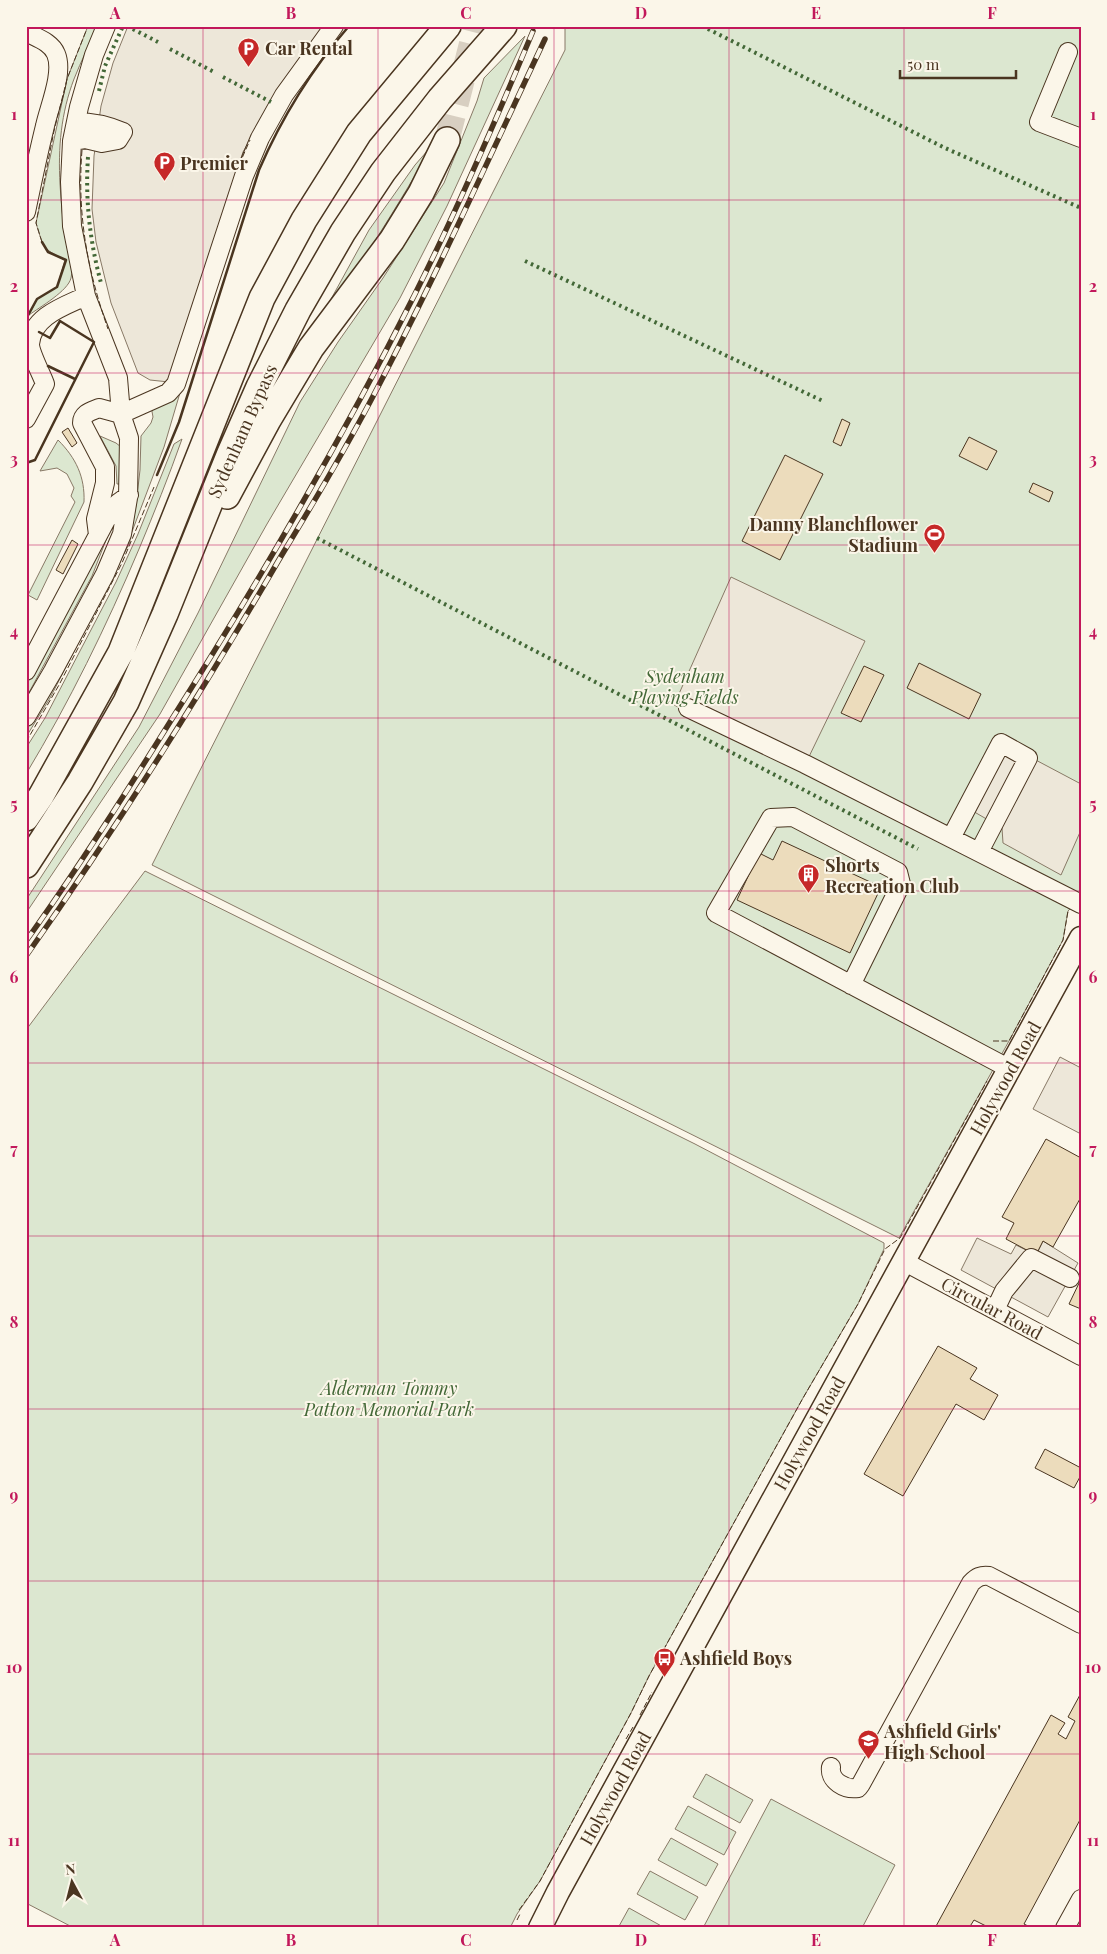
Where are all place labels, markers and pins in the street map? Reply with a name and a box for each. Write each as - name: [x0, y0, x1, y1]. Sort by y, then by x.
- parking icon: Car Rental: [237, 36, 261, 67]
- place label: Car Rental: [265, 36, 353, 60]
- parking icon: Premier: [152, 151, 176, 182]
- place label: Premier: [180, 151, 249, 175]
- place label: Danny Blanchflower Stadium: [749, 512, 919, 557]
- sports icon: Danny Blanchflower Stadium: [922, 522, 946, 553]
- place label: Shorts Recreation Club: [825, 853, 959, 898]
- building icon: Shorts Recreation Club: [797, 863, 821, 894]
- bus stop icon: Ashfield Boys: [652, 1646, 676, 1677]
- place label: Ashfield Boys: [679, 1646, 792, 1670]
- place label: Ashfield Girls' High School: [883, 1719, 1001, 1764]
- school or university icon: Ashfield Girls' High School: [856, 1729, 880, 1760]

